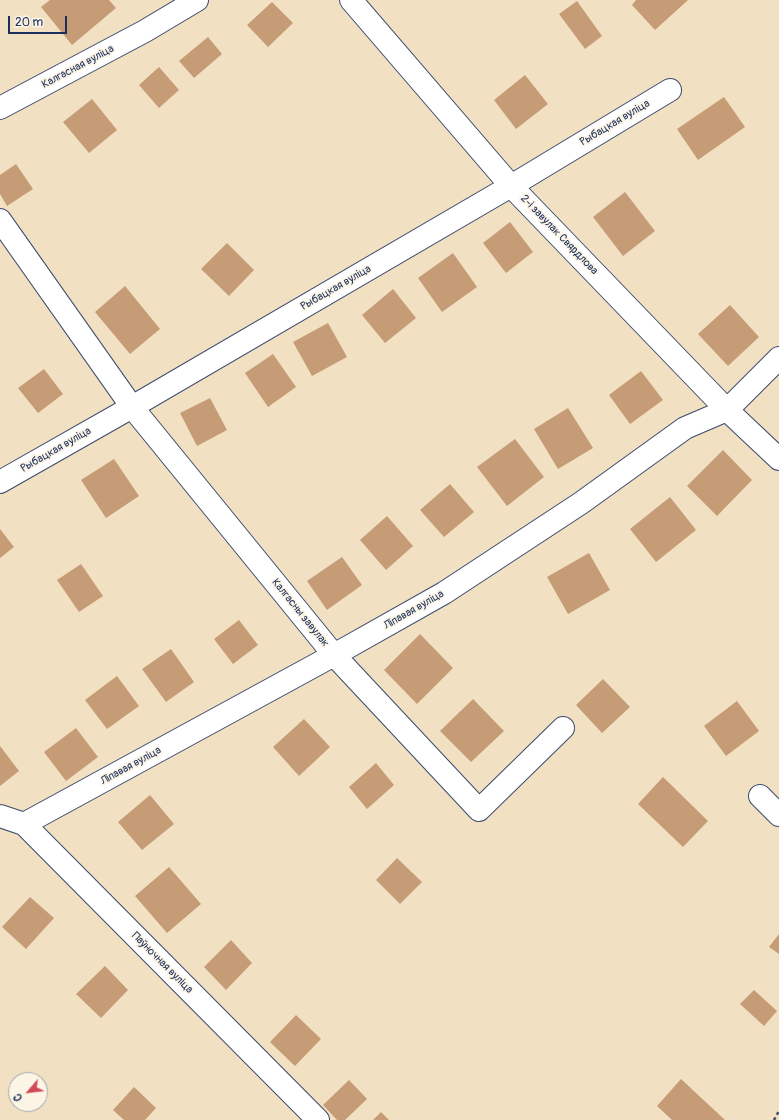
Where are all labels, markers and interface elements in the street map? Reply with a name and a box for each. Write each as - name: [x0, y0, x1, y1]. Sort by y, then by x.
- scale bar: [10, 8, 69, 34]
- text: 20 m: [15, 15, 43, 30]
- street label: Калгасная вуліца: [40, 42, 116, 92]
- street label: Рыбацкая вуліца: [578, 97, 652, 149]
- street label: 2-і завулак Свярдлова: [517, 192, 601, 278]
- street label: Рыбацкая вуліца: [298, 263, 374, 313]
- street label: Рыбацкая вуліца: [18, 425, 94, 475]
- street label: Калгасны завулак: [269, 576, 331, 650]
- street label: Ліпавая вуліца: [382, 587, 446, 633]
- street label: Ліпавая вуліца: [98, 744, 164, 788]
- street label: Паўночная вуліца: [129, 930, 195, 996]
- north arrow: [8, 1072, 48, 1112]
- text: С: [11, 1091, 25, 1103]

